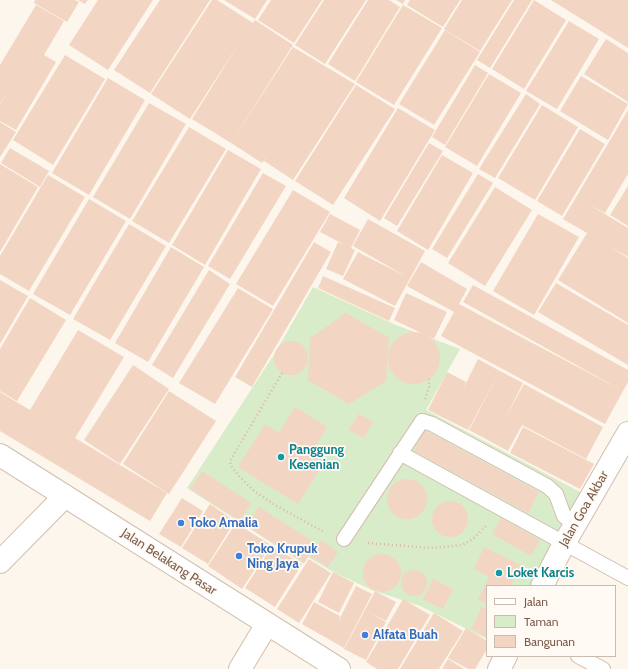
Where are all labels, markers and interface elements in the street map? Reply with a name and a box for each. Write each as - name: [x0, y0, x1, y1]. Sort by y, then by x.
- place label: Panggung Kesenian: [289, 442, 344, 473]
- marker: Panggung Kesenian: [276, 452, 286, 462]
- street label: Jalan Goa Akbar: [556, 468, 612, 550]
- place label: Toko Amalia: [189, 515, 258, 531]
- marker: Toko Amalia: [176, 518, 186, 528]
- street label: Jalan Belakang Pasar: [118, 525, 220, 599]
- place label: Toko Krupuk Ning Jaya: [247, 541, 318, 572]
- marker: Toko Krupuk Ning Jaya: [234, 551, 244, 561]
- place label: Loket Karcis: [507, 565, 574, 581]
- marker: Loket Karcis: [494, 568, 504, 578]
- legend: [486, 585, 616, 657]
- text: Jalan: [524, 594, 548, 609]
- text: Taman: [524, 614, 558, 629]
- place label: Alfata Buah: [373, 627, 438, 643]
- marker: Alfata Buah: [360, 630, 370, 640]
- text: Bangunan: [524, 634, 575, 649]

